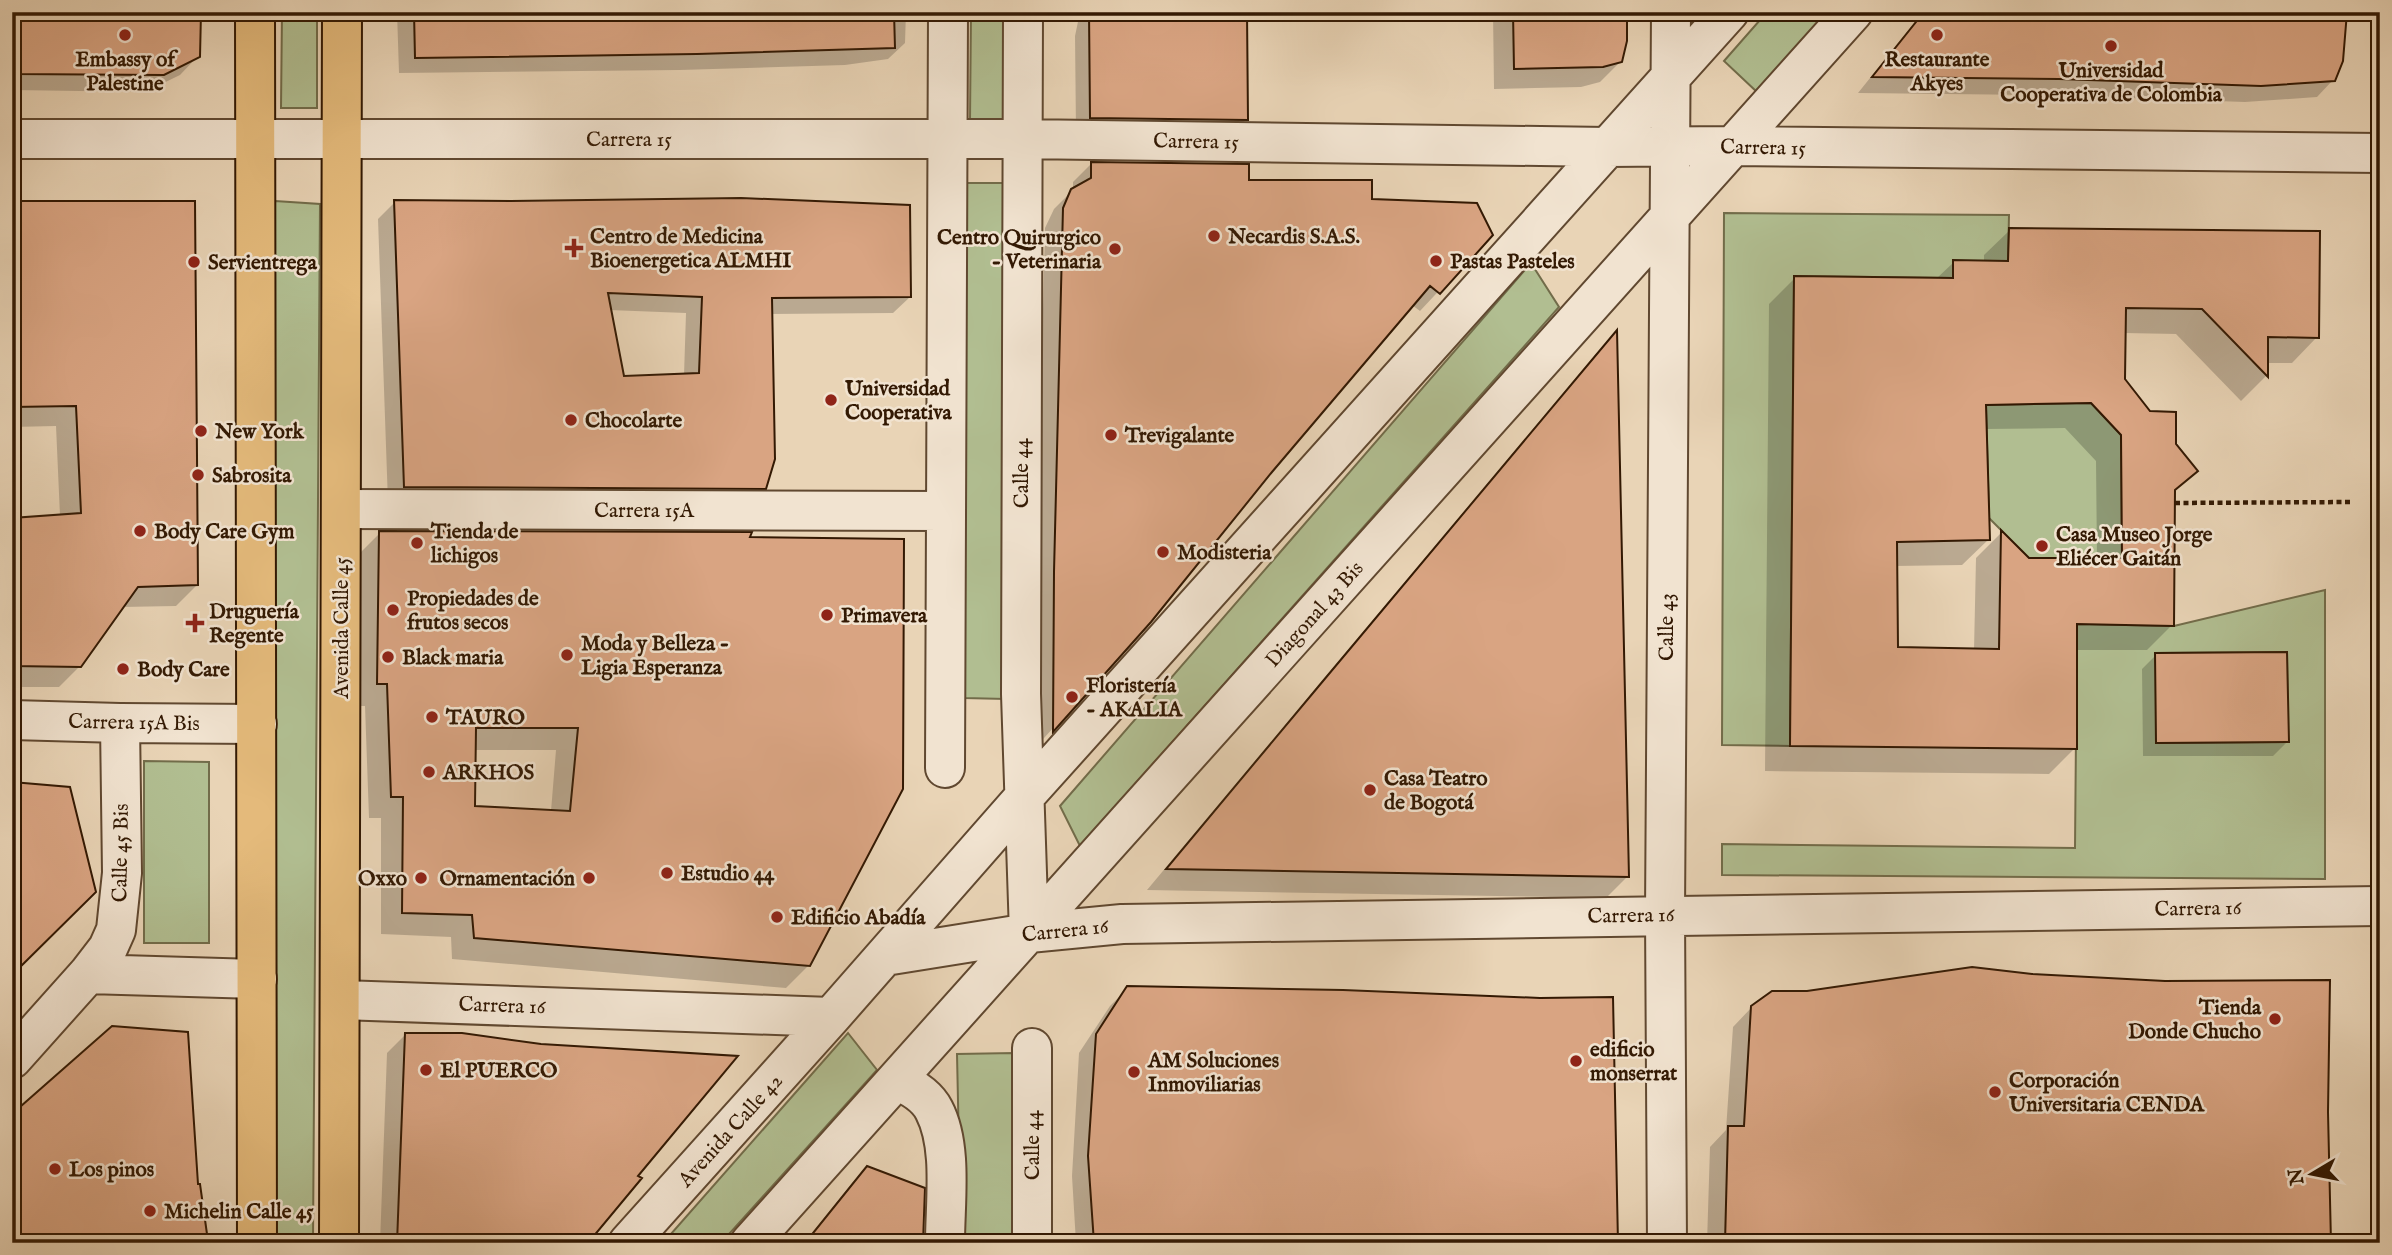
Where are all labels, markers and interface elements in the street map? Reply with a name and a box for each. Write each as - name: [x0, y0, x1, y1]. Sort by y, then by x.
- marker: Embassy of Palestine: [117, 27, 133, 43]
- marker: Restaurante Akyes: [1929, 27, 1945, 43]
- marker: Universidad Cooperativa de Colombia: [2103, 38, 2119, 54]
- place label: Embassy of Palestine: [75, 47, 178, 98]
- place label: Restaurante Akyes: [1885, 47, 1990, 98]
- place label: Universidad Cooperativa de Colombia: [2000, 58, 2223, 109]
- street label: Carrera 15: [586, 127, 672, 154]
- street label: Carrera 15: [1153, 128, 1240, 157]
- street label: Carrera 15: [1720, 134, 1807, 163]
- place label: Centro de Medicina Bioenergetica ALMHI: [590, 224, 791, 275]
- place label: Necardis S.A.S.: [1227, 224, 1360, 251]
- place label: Centro Quirurgico - Veterinaria: [937, 225, 1102, 276]
- marker: Necardis S.A.S.: [1206, 228, 1222, 244]
- marker: Centro de Medicina Bioenergetica ALMHI: [564, 238, 584, 258]
- marker: Centro Quirurgico - Veterinaria: [1107, 241, 1123, 257]
- place label: Pastas Pasteles: [1450, 249, 1575, 276]
- place label: Servientrega: [208, 250, 318, 277]
- marker: Pastas Pasteles: [1428, 253, 1444, 269]
- marker: Servientrega: [186, 254, 202, 270]
- place label: Universidad Cooperativa: [844, 376, 952, 427]
- marker: Universidad Cooperativa: [823, 392, 839, 408]
- place label: Chocolarte: [585, 408, 682, 435]
- marker: Chocolarte: [563, 412, 579, 428]
- place label: New York: [214, 419, 305, 446]
- marker: New York: [193, 423, 209, 439]
- place label: Trevigalante: [1124, 423, 1235, 450]
- marker: Trevigalante: [1103, 427, 1119, 443]
- street label: Calle 44: [1009, 437, 1036, 508]
- place label: Sabrosita: [212, 463, 292, 490]
- marker: Sabrosita: [190, 467, 206, 483]
- street label: Carrera 15A: [594, 498, 695, 525]
- place label: Body Care Gym: [154, 519, 295, 546]
- place label: Tienda de lichigos: [430, 519, 519, 570]
- place label: Casa Museo Jorge Eliécer Gaitán: [2056, 522, 2213, 573]
- marker: Body Care Gym: [132, 523, 148, 539]
- marker: Tienda de lichigos: [409, 535, 425, 551]
- marker: Casa Museo Jorge Eliécer Gaitán: [2034, 538, 2050, 554]
- place label: Modisteria: [1177, 540, 1272, 567]
- marker: Modisteria: [1155, 544, 1171, 560]
- street label: Diagonal 43 Bis: [1260, 556, 1370, 674]
- street label: Avenida Calle 45: [329, 557, 356, 700]
- place label: Propiedades de frutos secos: [407, 586, 539, 637]
- street label: Calle 43: [1654, 593, 1681, 661]
- place label: Druguería Regente: [209, 599, 300, 650]
- marker: Propiedades de frutos secos: [385, 602, 401, 618]
- place label: Primavera: [841, 603, 928, 630]
- marker: Primavera: [819, 607, 835, 623]
- marker: Druguería Regente: [187, 615, 203, 631]
- place label: Moda y Belleza - Ligia Esperanza: [581, 631, 729, 682]
- place label: Black maria: [402, 645, 504, 672]
- marker: Moda y Belleza - Ligia Esperanza: [559, 647, 575, 663]
- marker: Black maria: [380, 649, 396, 665]
- place label: Body Care: [137, 657, 230, 684]
- marker: Body Care: [115, 661, 131, 677]
- place label: Floristería - AKALIA: [1086, 673, 1184, 724]
- marker: Floristería - AKALIA: [1064, 689, 1080, 705]
- place label: TAURO: [445, 705, 525, 732]
- street label: Carrera 15A Bis: [68, 709, 200, 738]
- marker: TAURO: [424, 709, 440, 725]
- place label: ARKHOS: [442, 760, 534, 787]
- marker: ARKHOS: [421, 764, 437, 780]
- place label: Casa Teatro de Bogotá: [1384, 766, 1488, 817]
- marker: Casa Teatro de Bogotá: [1362, 782, 1378, 798]
- street label: Calle 45 Bis: [107, 803, 136, 903]
- place label: Estudio 44: [681, 861, 775, 888]
- marker: Estudio 44: [659, 865, 675, 881]
- place label: Oxxo: [358, 866, 408, 893]
- place label: Ornamentación: [439, 866, 575, 893]
- marker: Oxxo: [413, 870, 429, 886]
- marker: Ornamentación: [581, 870, 597, 886]
- street label: Carrera 16: [2154, 895, 2243, 924]
- street label: Carrera 16: [1587, 902, 1676, 931]
- place label: Edificio Abadía: [791, 905, 926, 932]
- marker: Edificio Abadía: [769, 909, 785, 925]
- street label: Carrera 16: [1020, 913, 1111, 949]
- street label: Carrera 16: [458, 991, 547, 1022]
- place label: Tienda Donde Chucho: [2128, 995, 2262, 1046]
- marker: Tienda Donde Chucho: [2267, 1011, 2283, 1027]
- place label: edificio monserrat: [1590, 1037, 1678, 1088]
- place label: AM Soluciones Inmoviliarias: [1147, 1048, 1279, 1099]
- marker: edificio monserrat: [1568, 1053, 1584, 1069]
- place label: El PUERCO: [440, 1058, 557, 1085]
- marker: El PUERCO: [418, 1062, 434, 1078]
- marker: AM Soluciones Inmoviliarias: [1126, 1064, 1142, 1080]
- street label: Avenida Calle 42: [672, 1068, 789, 1194]
- place label: Corporación Universitaria CENDA: [2008, 1068, 2206, 1119]
- marker: Corporación Universitaria CENDA: [1987, 1084, 2003, 1100]
- street label: Calle 44: [1020, 1109, 1047, 1180]
- north arrow: [2276, 1140, 2346, 1210]
- place label: Los pinos: [69, 1157, 154, 1184]
- marker: Los pinos: [47, 1161, 63, 1177]
- text: N: [2284, 1166, 2311, 1188]
- place label: Michelin Calle 45: [164, 1199, 314, 1226]
- marker: Michelin Calle 45: [142, 1203, 158, 1219]

